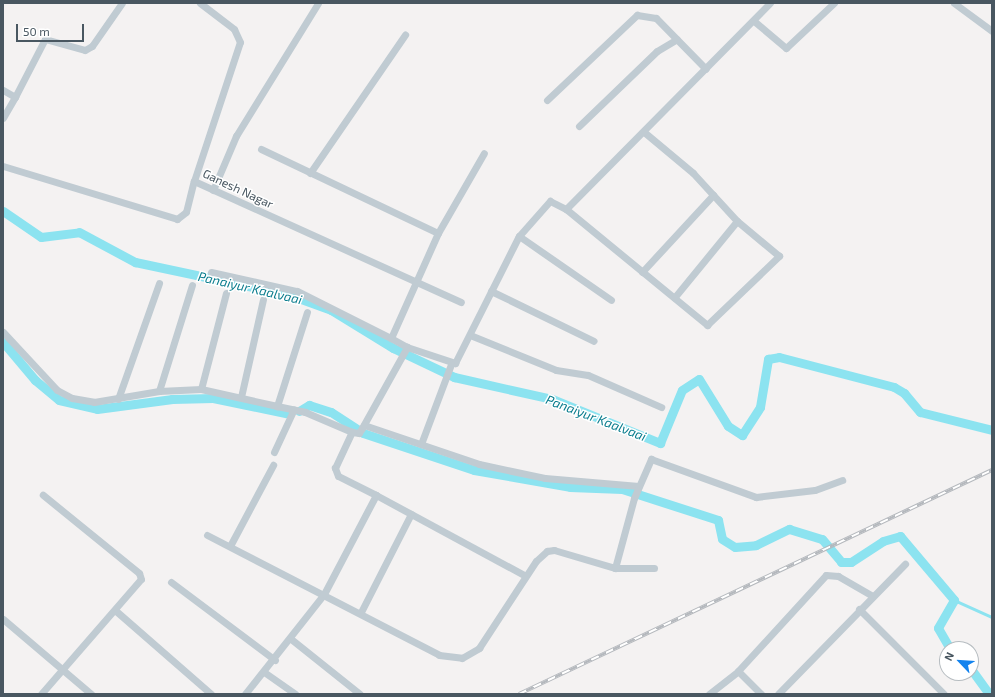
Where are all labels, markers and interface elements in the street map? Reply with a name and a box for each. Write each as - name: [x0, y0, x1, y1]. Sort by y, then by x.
- scale bar: [18, 16, 86, 42]
- text: 50 m: [23, 24, 50, 38]
- street label: Ganesh Nagar: [200, 166, 276, 212]
- water label: Panaiyur Kaalvaai: [196, 268, 304, 308]
- water label: Panaiyur Kaalvaai: [543, 392, 649, 444]
- north arrow: [939, 641, 979, 681]
- text: N: [941, 650, 956, 662]

